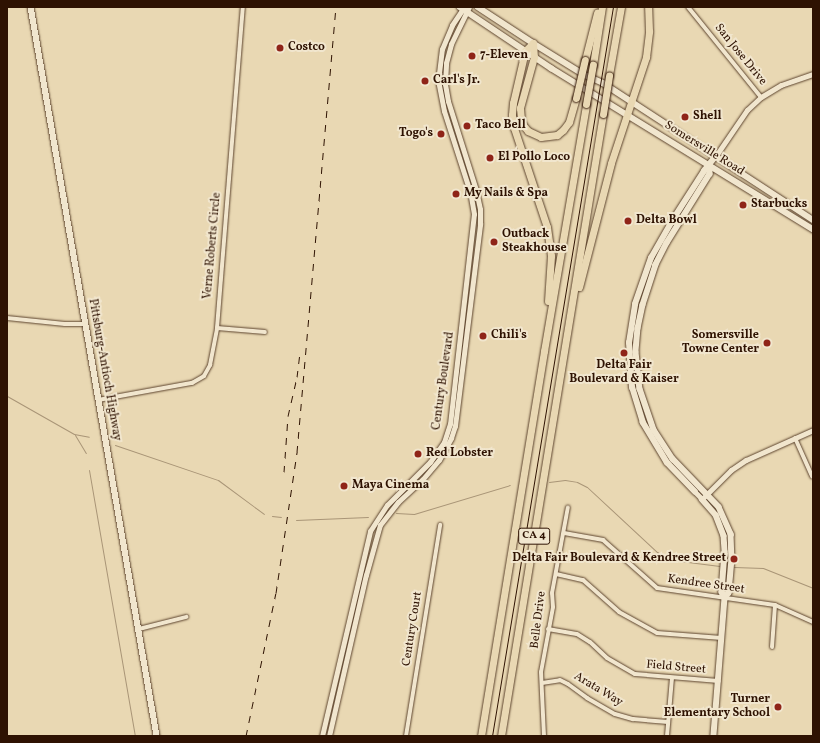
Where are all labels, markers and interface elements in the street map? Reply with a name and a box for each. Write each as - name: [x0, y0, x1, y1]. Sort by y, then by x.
- street label: San Jose Drive: [711, 21, 769, 89]
- place label: Costco: [288, 41, 325, 55]
- marker: Costco: [275, 43, 285, 53]
- place label: 7-Eleven: [480, 49, 528, 63]
- marker: 7-Eleven: [467, 51, 477, 61]
- place label: Carl's Jr.: [433, 74, 480, 88]
- marker: Carl's Jr.: [420, 76, 430, 86]
- place label: Shell: [693, 110, 722, 124]
- marker: Shell: [680, 112, 690, 122]
- place label: Taco Bell: [475, 119, 526, 133]
- street label: Somersville Road: [661, 119, 747, 179]
- marker: Taco Bell: [462, 121, 472, 131]
- place label: Togo's: [399, 127, 433, 141]
- marker: Togo's: [436, 129, 446, 139]
- place label: El Pollo Loco: [498, 151, 570, 165]
- marker: El Pollo Loco: [485, 153, 495, 163]
- place label: My Nails & Spa: [464, 187, 548, 201]
- marker: My Nails & Spa: [451, 189, 461, 199]
- street label: Verne Roberts Circle: [201, 192, 225, 300]
- place label: Starbucks: [751, 198, 807, 212]
- marker: Starbucks: [738, 200, 748, 210]
- place label: Delta Bowl: [636, 214, 697, 228]
- marker: Delta Bowl: [623, 216, 633, 226]
- place label: Outback Steakhouse: [502, 228, 567, 256]
- marker: Outback Steakhouse: [489, 237, 499, 247]
- street label: Pittsburg-Antioch Highway: [84, 298, 124, 442]
- place label: Chili's: [491, 329, 527, 343]
- place label: Somersville Towne Center: [682, 329, 759, 357]
- street label: Century Boulevard: [430, 331, 458, 431]
- marker: Chili's: [478, 331, 488, 341]
- marker: Somersville Towne Center: [762, 338, 772, 348]
- marker: Delta Fair Boulevard & Kaiser: [619, 348, 629, 358]
- place label: Delta Fair Boulevard & Kaiser: [569, 359, 679, 387]
- place label: Red Lobster: [426, 447, 493, 461]
- marker: Red Lobster: [413, 449, 423, 459]
- place label: Maya Cinema: [352, 479, 429, 493]
- marker: Maya Cinema: [339, 481, 349, 491]
- road number: CA 4: [518, 527, 550, 545]
- place label: Delta Fair Boulevard & Kendree Street: [512, 552, 726, 566]
- marker: Delta Fair Boulevard & Kendree Street: [729, 554, 739, 564]
- street label: Kendree Street: [667, 572, 745, 598]
- street label: Century Court: [400, 590, 426, 668]
- street label: Belle Drive: [528, 590, 550, 650]
- street label: Field Street: [646, 658, 706, 678]
- street label: Arata Way: [571, 670, 625, 710]
- place label: Turner Elementary School: [663, 693, 770, 721]
- marker: Turner Elementary School: [773, 702, 783, 712]

